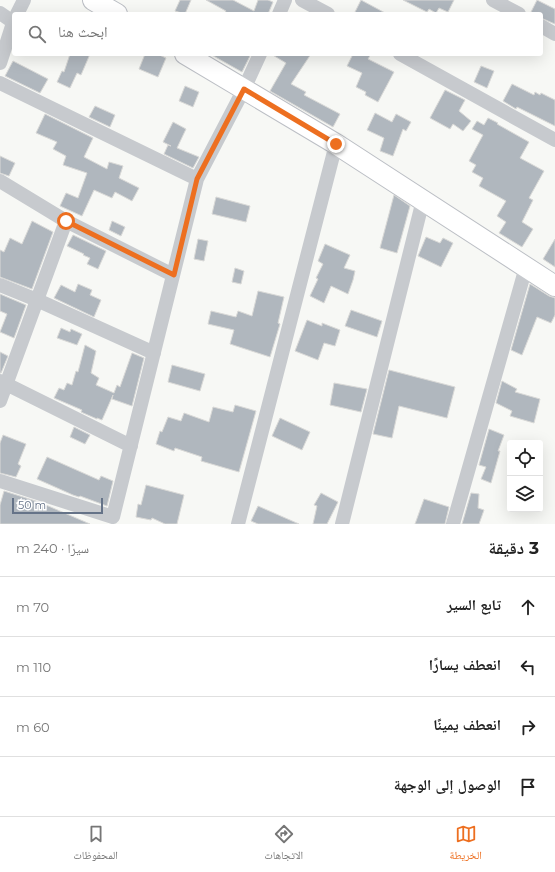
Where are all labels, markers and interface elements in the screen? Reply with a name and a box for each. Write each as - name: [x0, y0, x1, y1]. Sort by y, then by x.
- search box: [12, 12, 543, 56]
- text: ابحث هنا: [58, 22, 108, 41]
- icon: search: [26, 23, 48, 45]
- route end: [327, 135, 345, 153]
- route start: [57, 212, 75, 230]
- map controls: [507, 440, 543, 512]
- button: locate: [507, 440, 543, 476]
- button: layers: [507, 476, 543, 512]
- scale bar: [12, 496, 103, 515]
- text: 50 m: [18, 498, 46, 512]
- text: 3 دقيقة: [488, 538, 539, 558]
- text: سيرًا · 240 m: [16, 540, 89, 556]
- text: تابع السير: [447, 595, 501, 614]
- icon: ahead: [517, 596, 539, 618]
- text: 70 m: [16, 599, 49, 615]
- text: انعطف يسارًا: [429, 655, 501, 674]
- icon: left: [517, 656, 539, 678]
- text: 110 m: [16, 659, 51, 675]
- text: انعطف يمينًا: [433, 715, 501, 734]
- icon: right: [517, 716, 539, 738]
- text: 60 m: [16, 719, 50, 735]
- text: الوصول إلى الوجهة: [394, 775, 501, 794]
- icon: arrive: [517, 776, 539, 798]
- tab: المحفوظات: [73, 823, 118, 866]
- tab: الاتجاهات: [264, 823, 303, 866]
- tab: الخريطة: [449, 823, 482, 866]

